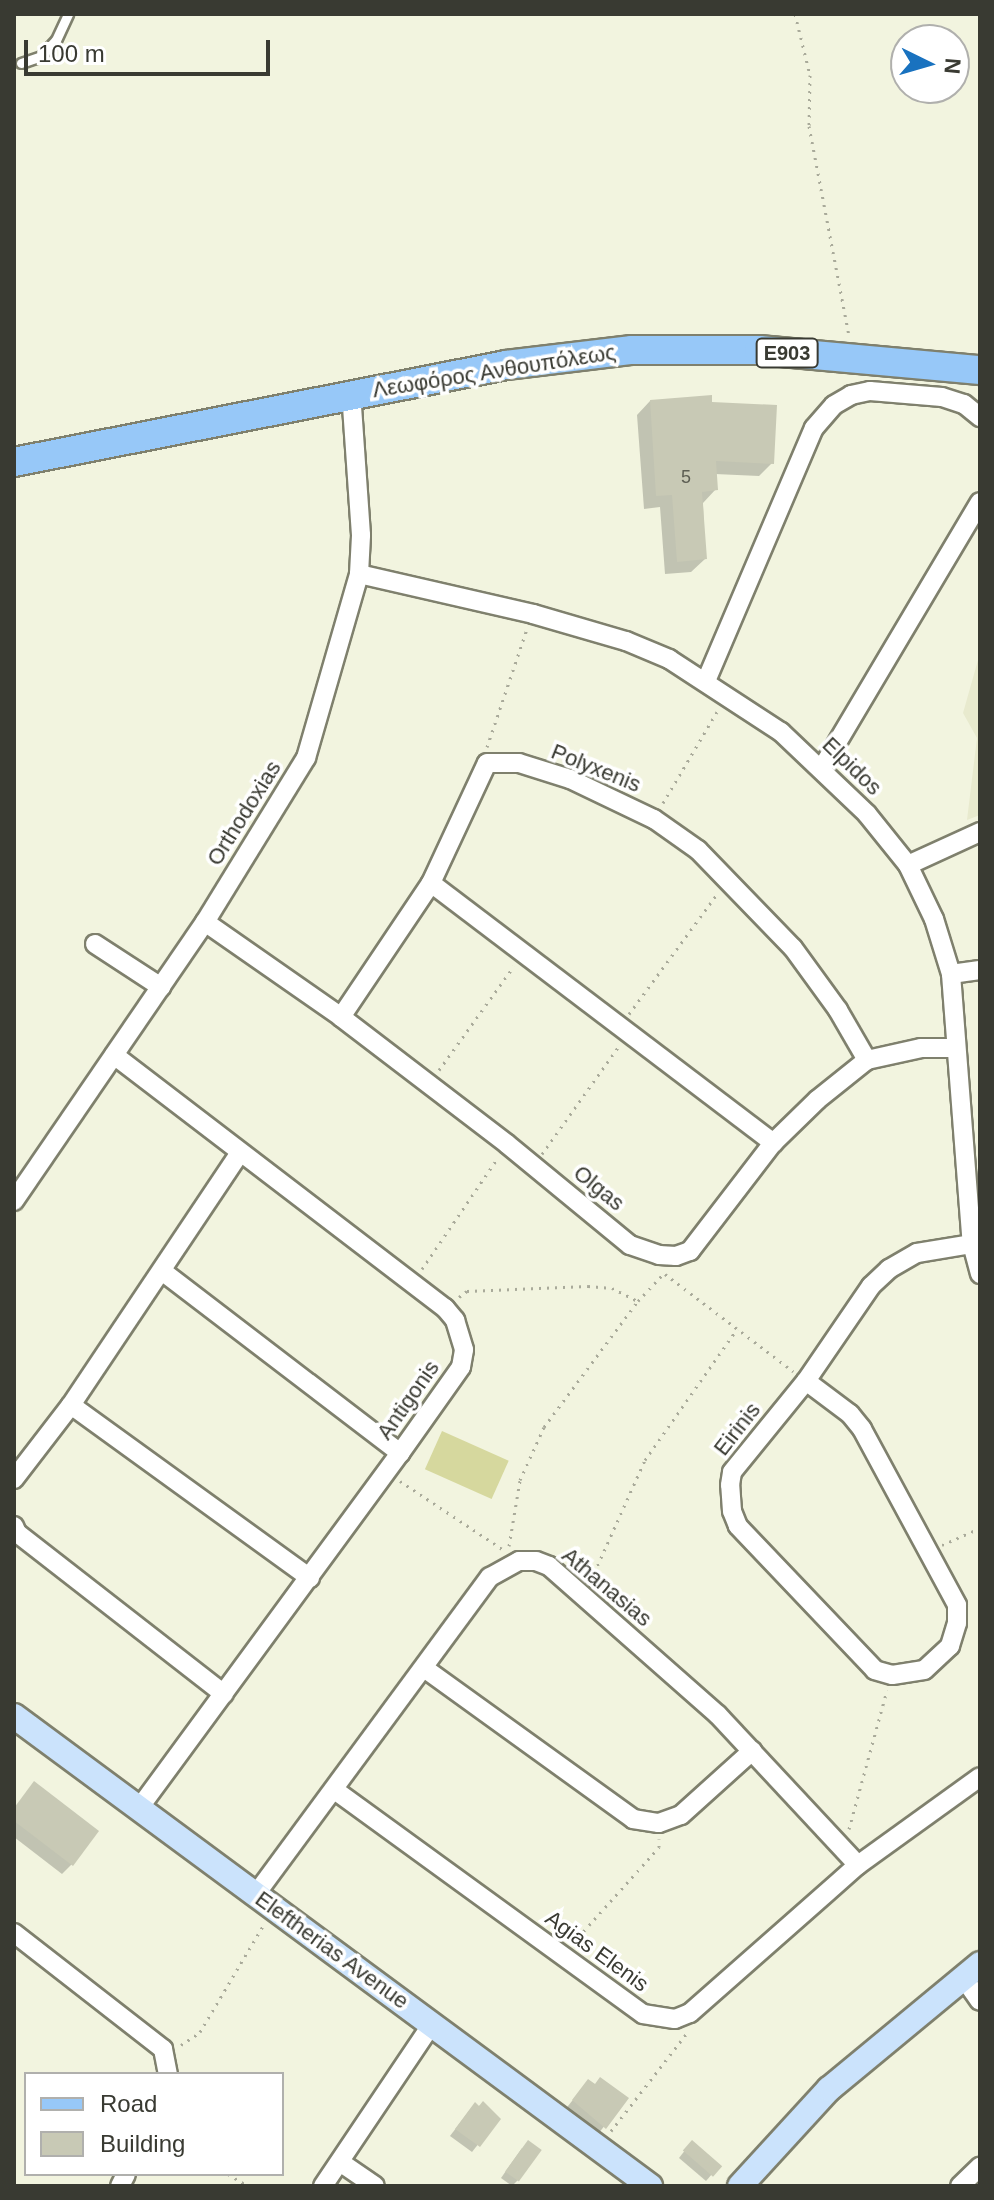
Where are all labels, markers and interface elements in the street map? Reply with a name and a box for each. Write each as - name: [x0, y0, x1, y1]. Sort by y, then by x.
- scale bar: [28, 24, 274, 74]
- north arrow: [890, 24, 970, 104]
- text: 100 m: [38, 40, 105, 67]
- text: N: [939, 57, 966, 75]
- road number: E903: [755, 337, 819, 369]
- street label: Λεωφόρος Ανθουπόλεως: [370, 339, 618, 403]
- house number: 5: [681, 466, 691, 488]
- street label: Elpidos: [817, 731, 887, 801]
- street label: Polyxenis: [547, 738, 645, 798]
- street label: Orthodoxias: [201, 756, 287, 870]
- street label: Olgas: [568, 1160, 630, 1216]
- street label: Antigonis: [371, 1355, 445, 1445]
- street label: Eirinis: [708, 1397, 766, 1461]
- street label: Athanasias: [557, 1542, 657, 1632]
- street label: Eleftherias Avenue: [250, 1885, 414, 2015]
- street label: Agias Elenis: [540, 1905, 654, 1997]
- legend: [24, 2072, 284, 2176]
- text: Road: [100, 2090, 157, 2117]
- text: Building: [100, 2130, 185, 2157]

